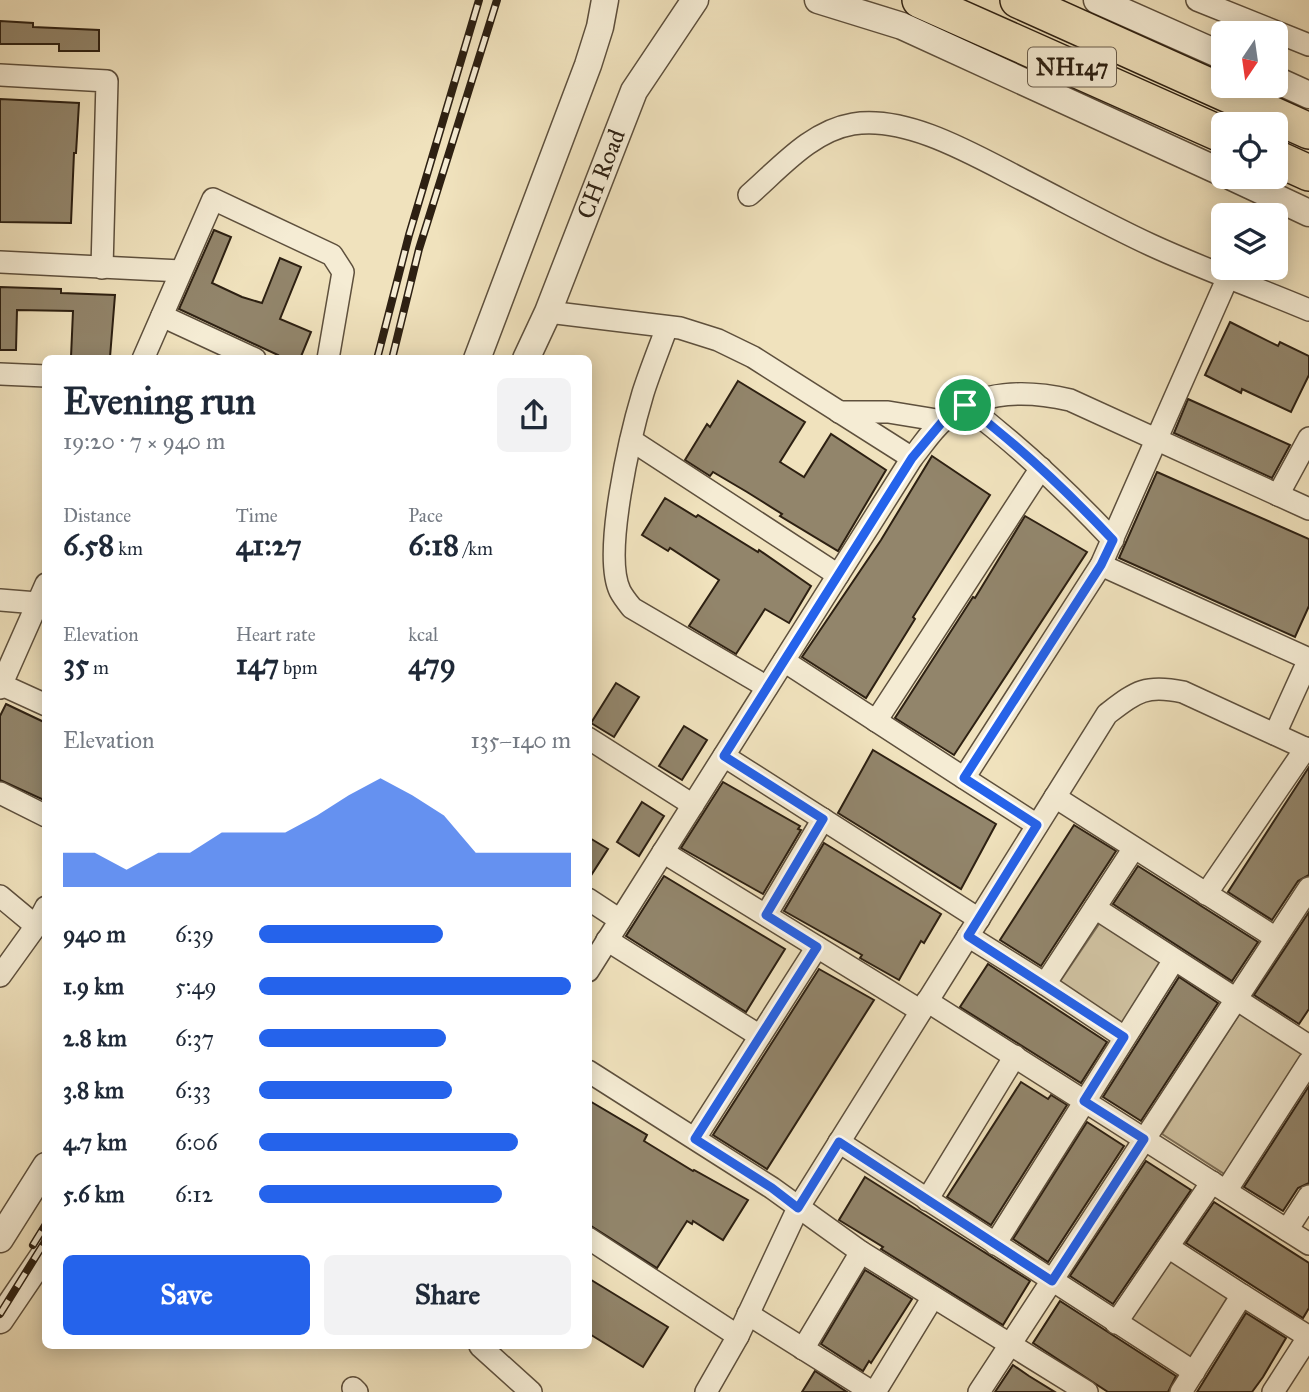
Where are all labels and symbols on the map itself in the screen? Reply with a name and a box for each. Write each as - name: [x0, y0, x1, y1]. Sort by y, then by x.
- north arrow: [1211, 21, 1288, 98]
- road number: NH147: [1028, 48, 1116, 86]
- street label: CH Road: [570, 125, 632, 223]
- pin: [935, 375, 995, 435]

